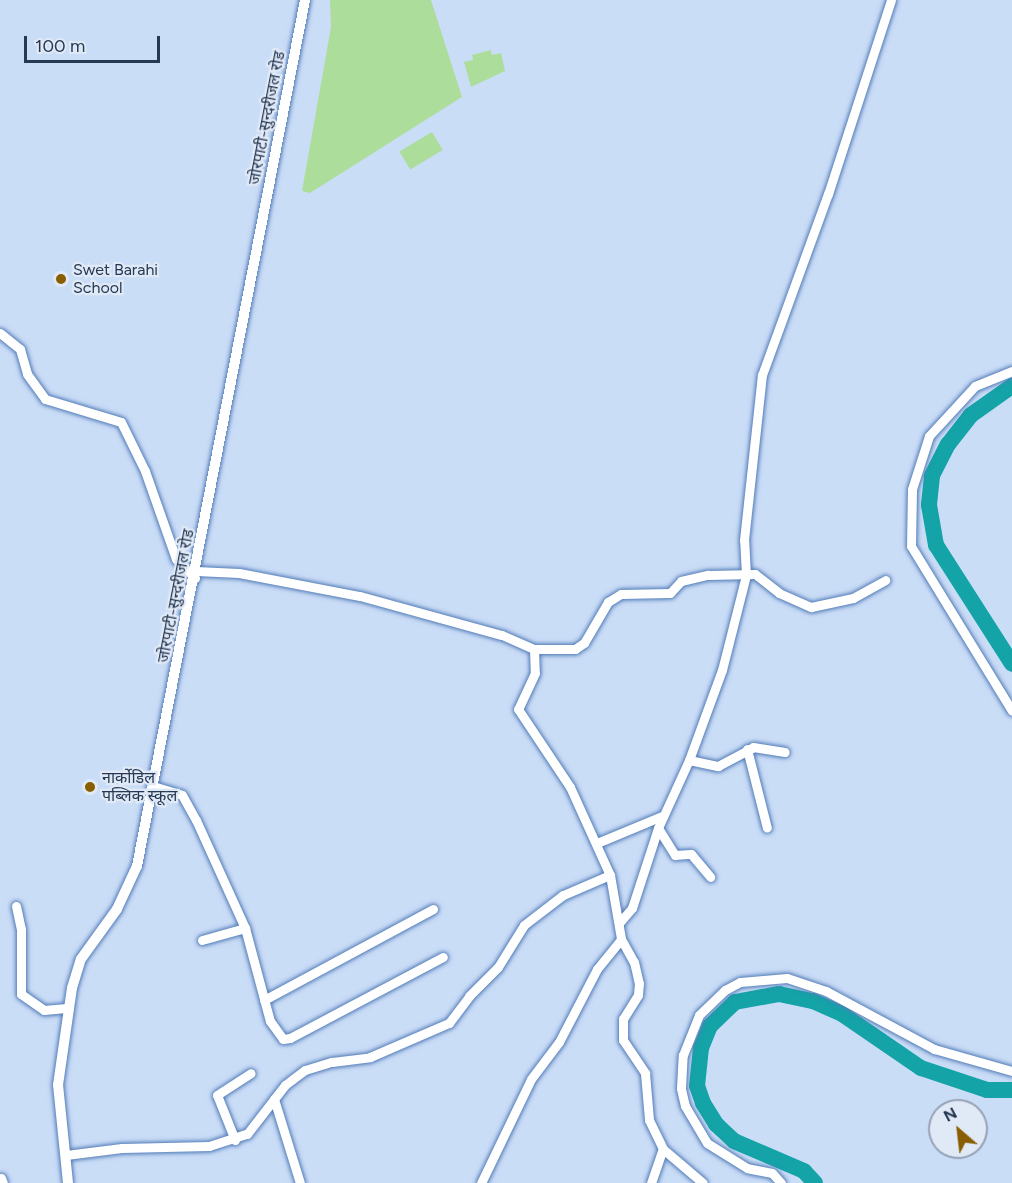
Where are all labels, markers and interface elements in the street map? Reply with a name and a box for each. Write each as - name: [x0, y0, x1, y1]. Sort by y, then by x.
- scale bar: [27, 24, 164, 62]
- text: 100 m: [35, 35, 85, 57]
- street label: जोरपाटी-सुन्दरीजल रोड: [245, 50, 289, 186]
- place label: Swet Barahi School: [73, 260, 158, 298]
- marker: Swet Barahi School: [54, 272, 68, 286]
- street label: जोरपाटी-सुन्दरीजल रोड: [154, 528, 198, 664]
- place label: नार्कोडिल पब्लिक स्कूल: [102, 768, 177, 806]
- marker: नार्कोडिल पब्लिक स्कूल: [83, 780, 97, 794]
- north arrow: [928, 1099, 988, 1159]
- text: N: [940, 1103, 960, 1126]

